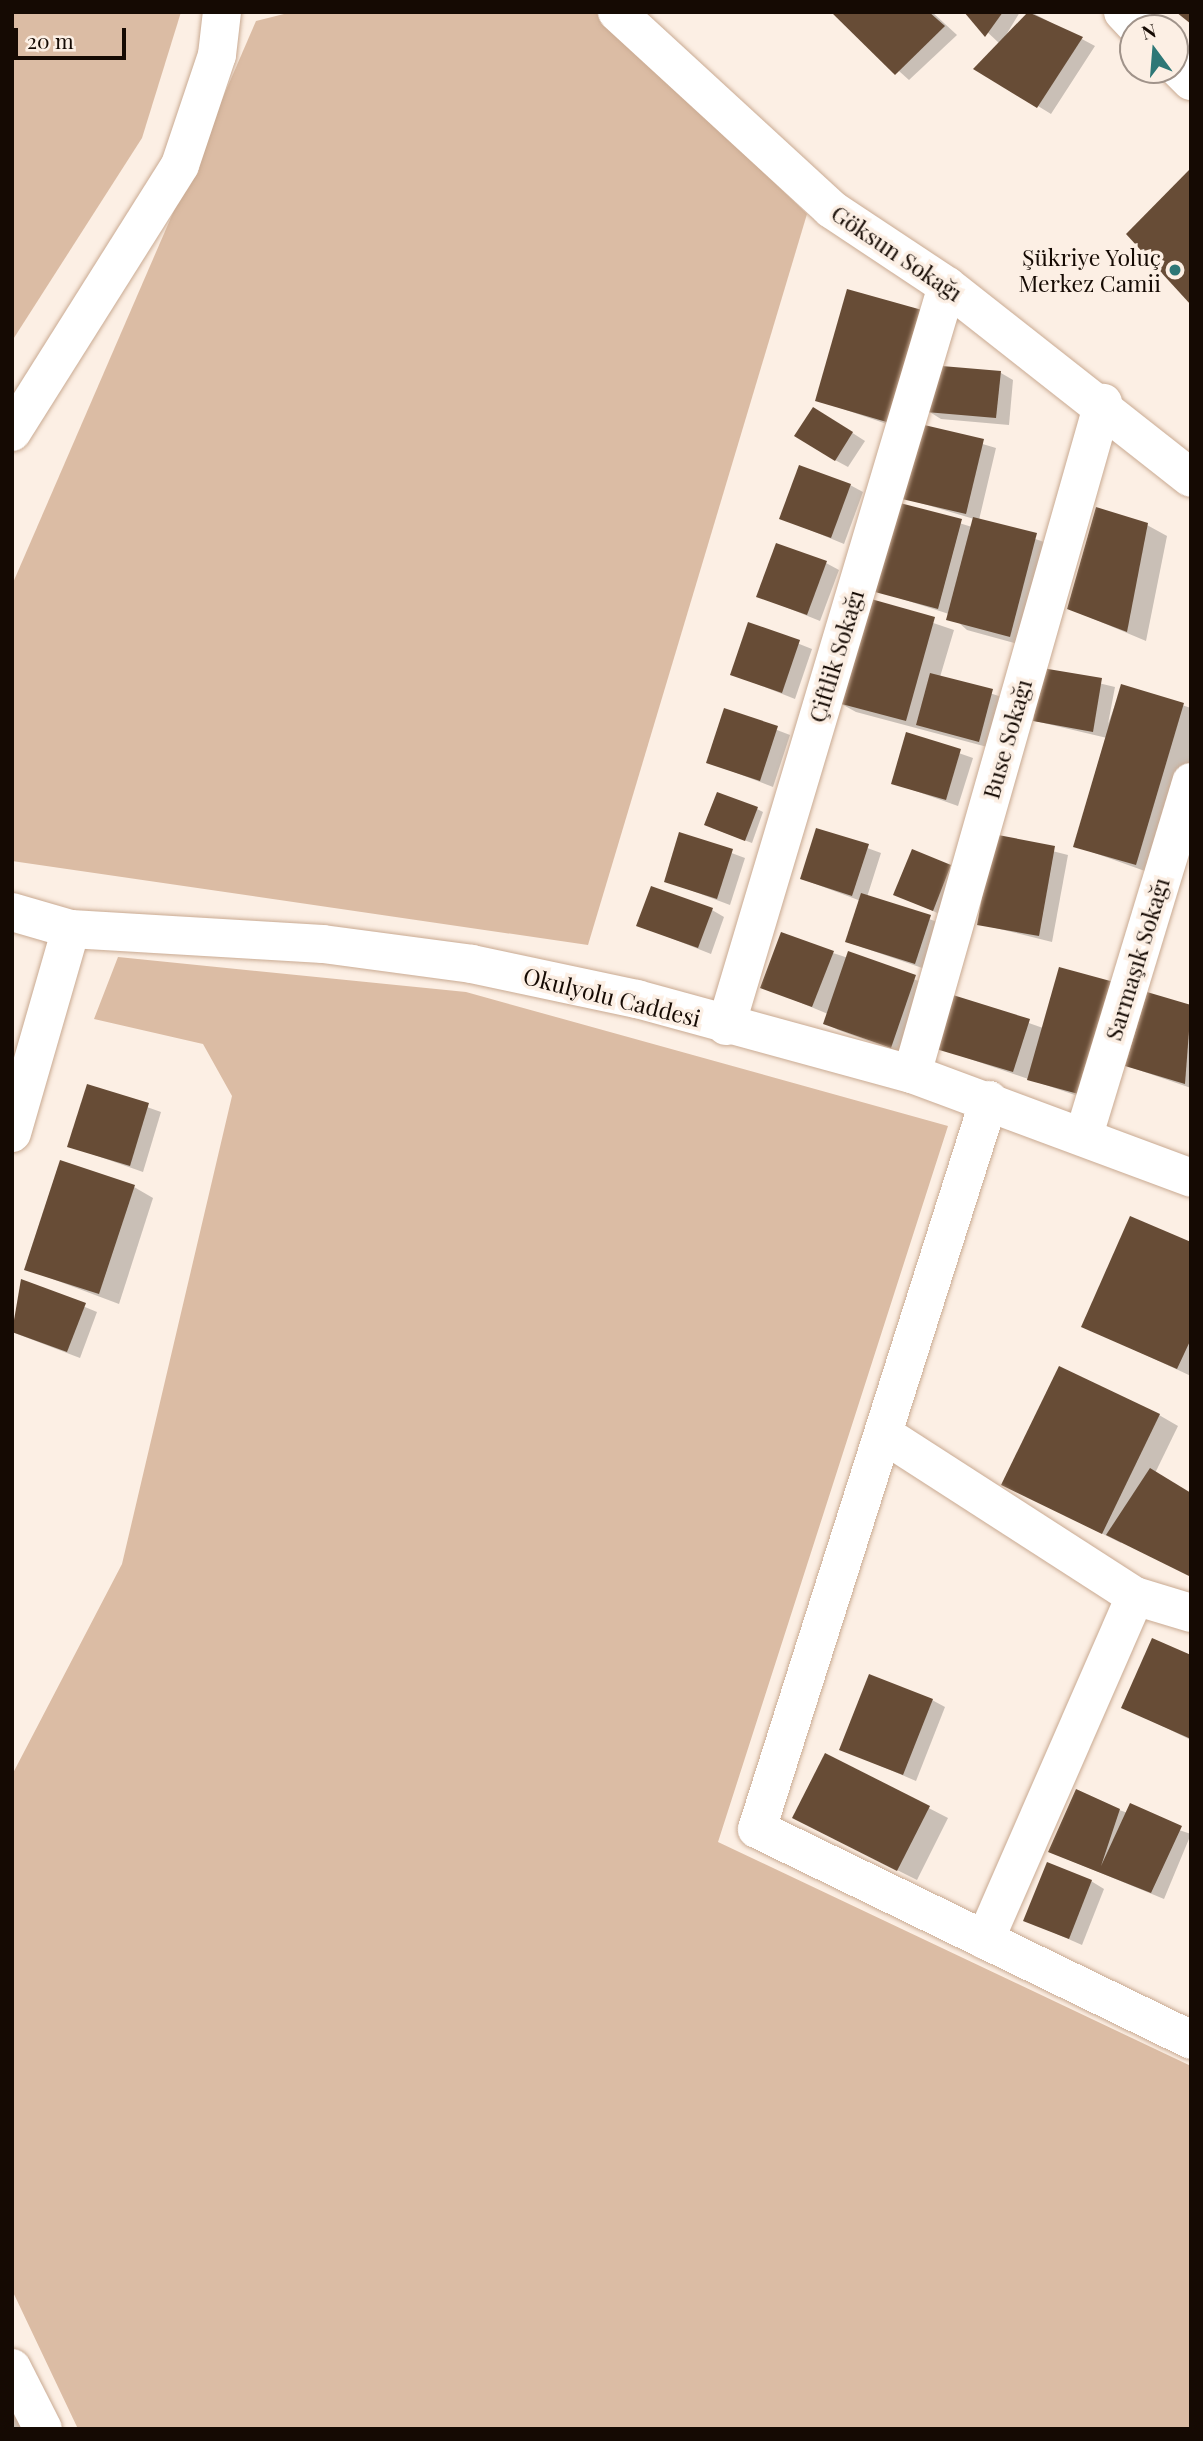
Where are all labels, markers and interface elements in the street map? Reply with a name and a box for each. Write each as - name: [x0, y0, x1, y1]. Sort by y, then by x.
- scale bar: [18, 14, 130, 58]
- north arrow: [1119, 14, 1189, 84]
- text: N: [1139, 16, 1159, 45]
- text: 20 m: [27, 26, 74, 54]
- street label: Göksun Sokağı: [826, 199, 968, 307]
- place label: Şükriye Yoluç Merkez Camii: [1018, 243, 1161, 297]
- marker: Şükriye Yoluç Merkez Camii: [1167, 262, 1183, 278]
- street label: Çiftlik Sokağı: [803, 586, 869, 726]
- street label: Buse Sokağı: [977, 676, 1037, 802]
- street label: Sarmaşık Sokağı: [1099, 874, 1175, 1044]
- street label: Okulyolu Caddesi: [521, 962, 703, 1032]

